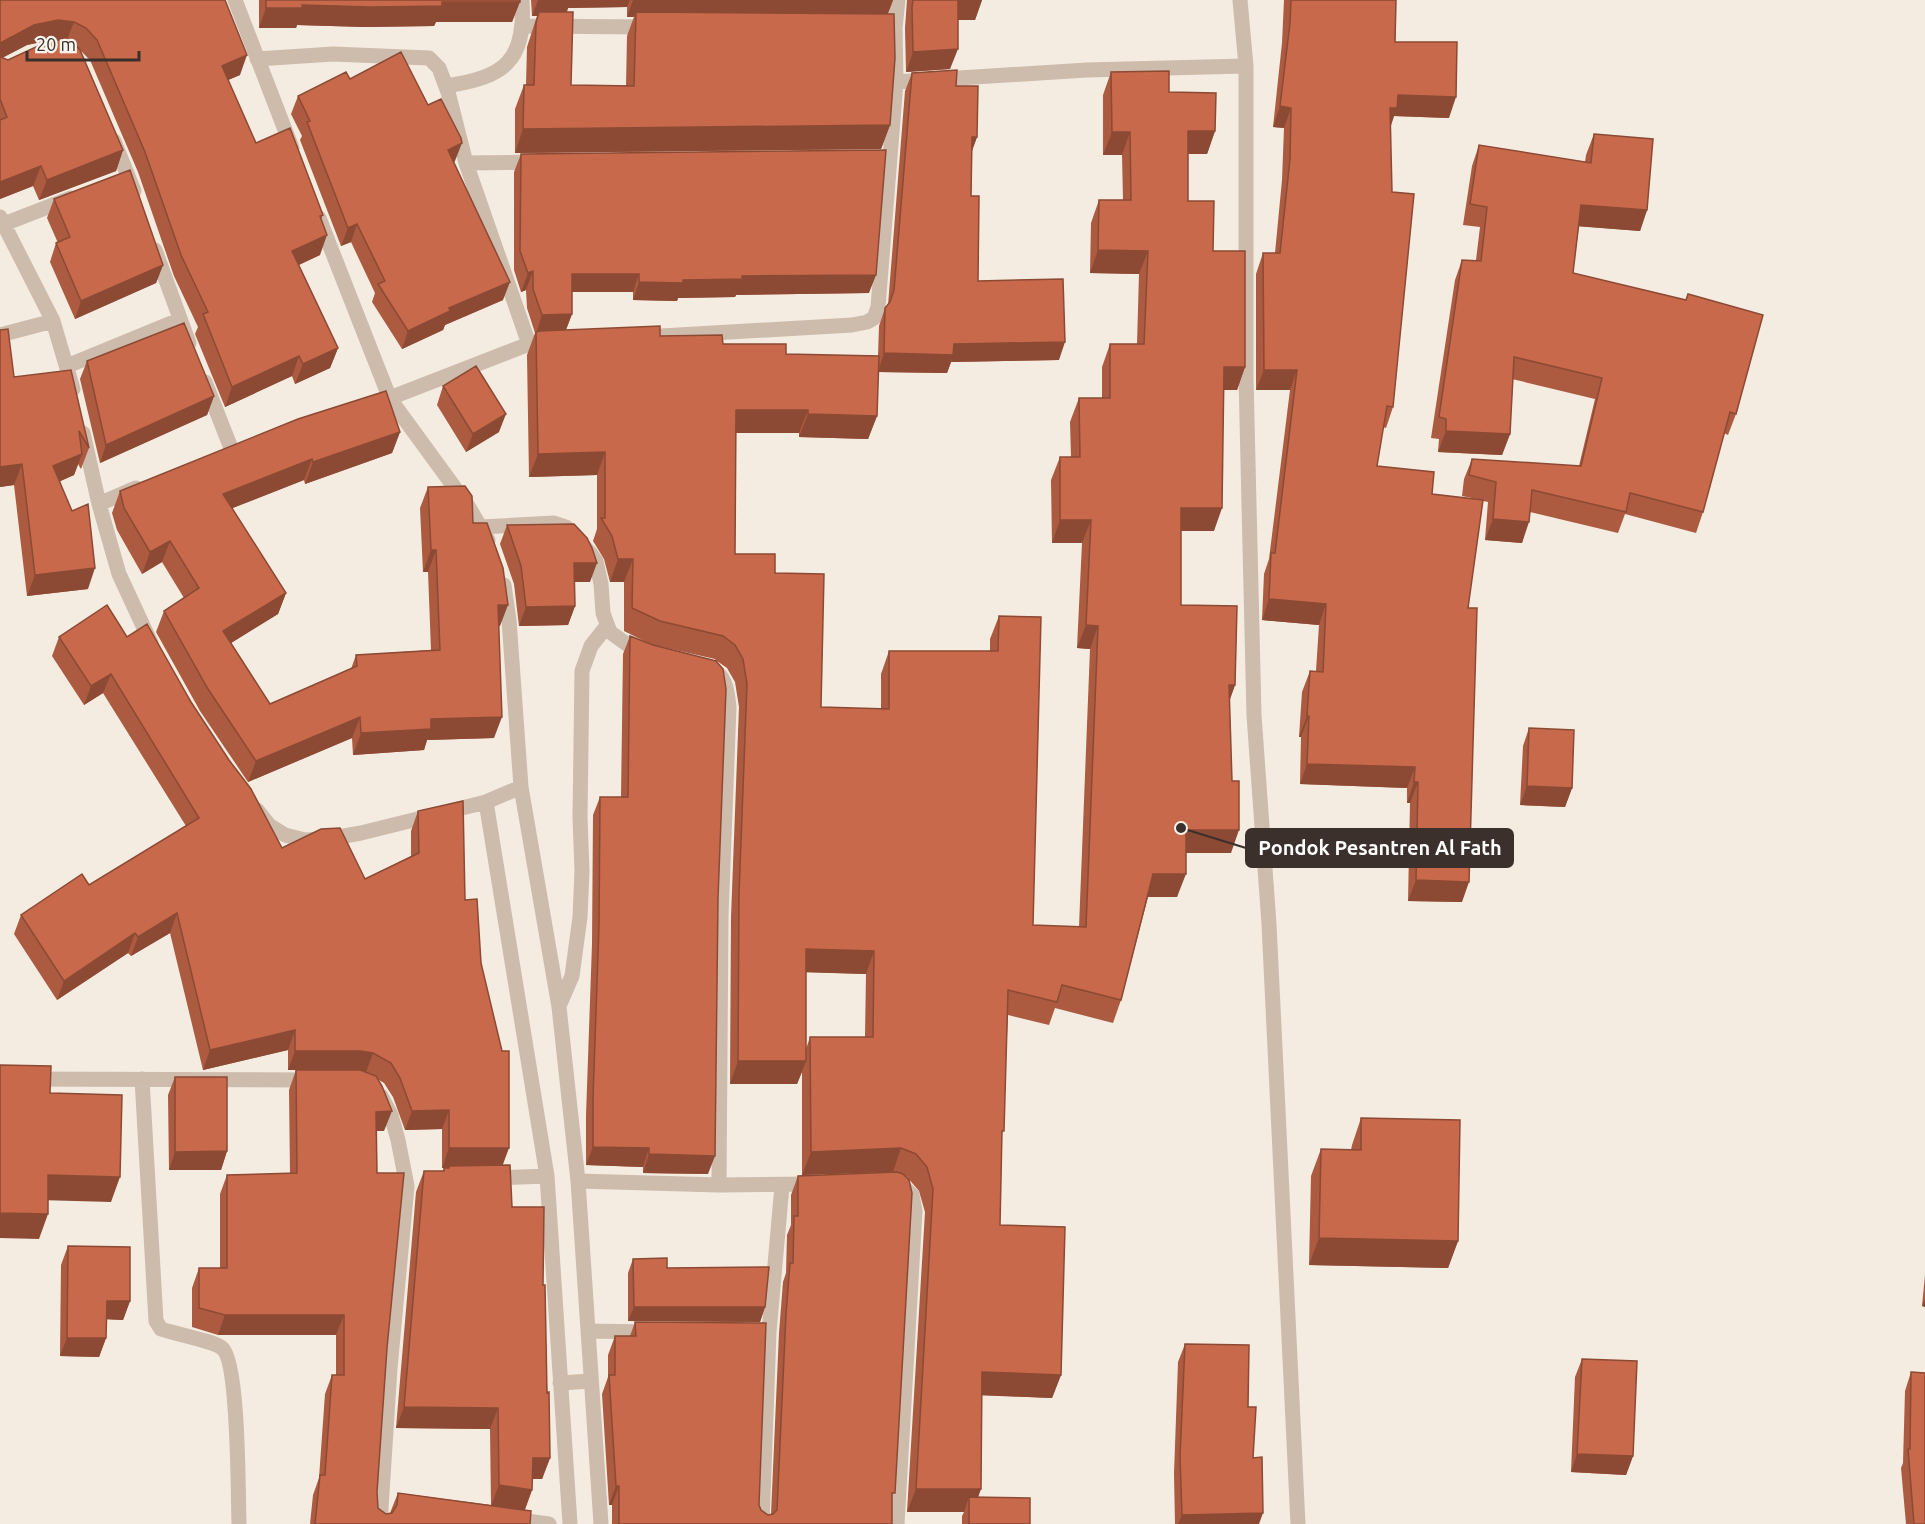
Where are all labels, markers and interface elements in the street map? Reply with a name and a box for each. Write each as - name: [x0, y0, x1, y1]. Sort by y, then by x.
- scale bar: [27, 24, 140, 62]
- text: 20 m: [36, 34, 76, 54]
- callout: Pondok Pesantren Al Fath: [1246, 829, 1513, 867]
- text: Pondok Pesantren Al Fath: [1258, 836, 1502, 859]

